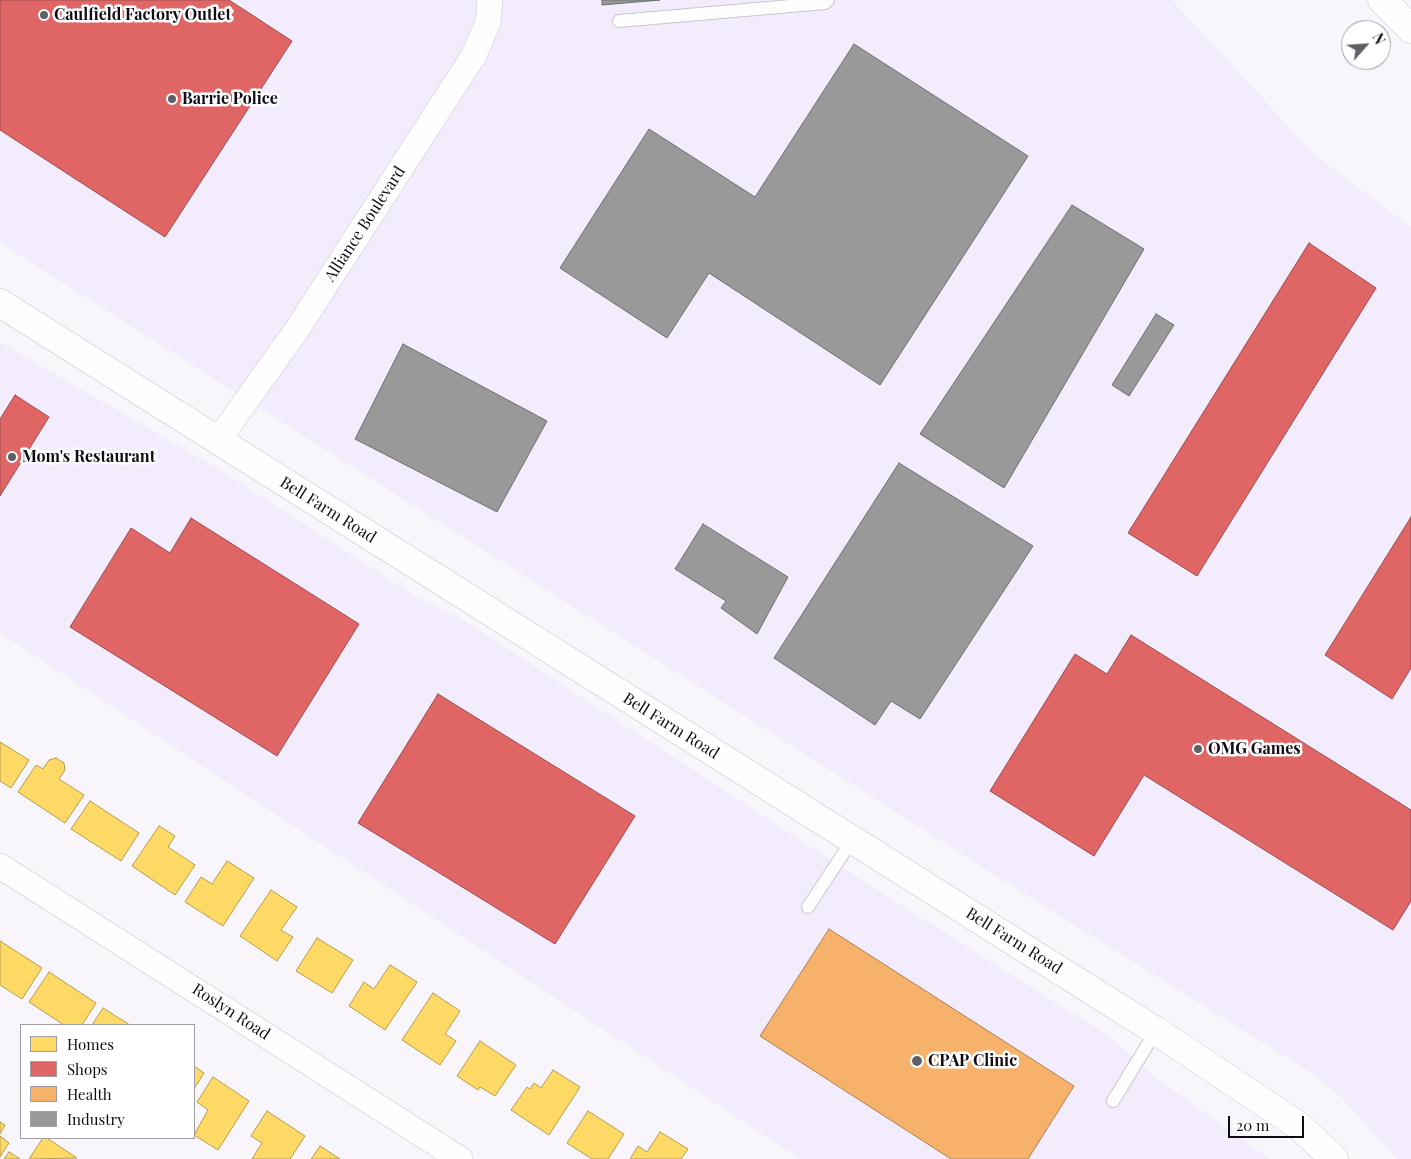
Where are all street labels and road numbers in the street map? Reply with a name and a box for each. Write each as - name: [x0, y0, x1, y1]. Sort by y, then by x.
- street label: Alliance Boulevard: [321, 163, 409, 285]
- street label: Bell Farm Road: [276, 473, 380, 547]
- street label: Bell Farm Road: [619, 689, 723, 763]
- street label: Bell Farm Road: [962, 904, 1066, 978]
- street label: Roslyn Road: [189, 980, 273, 1044]

